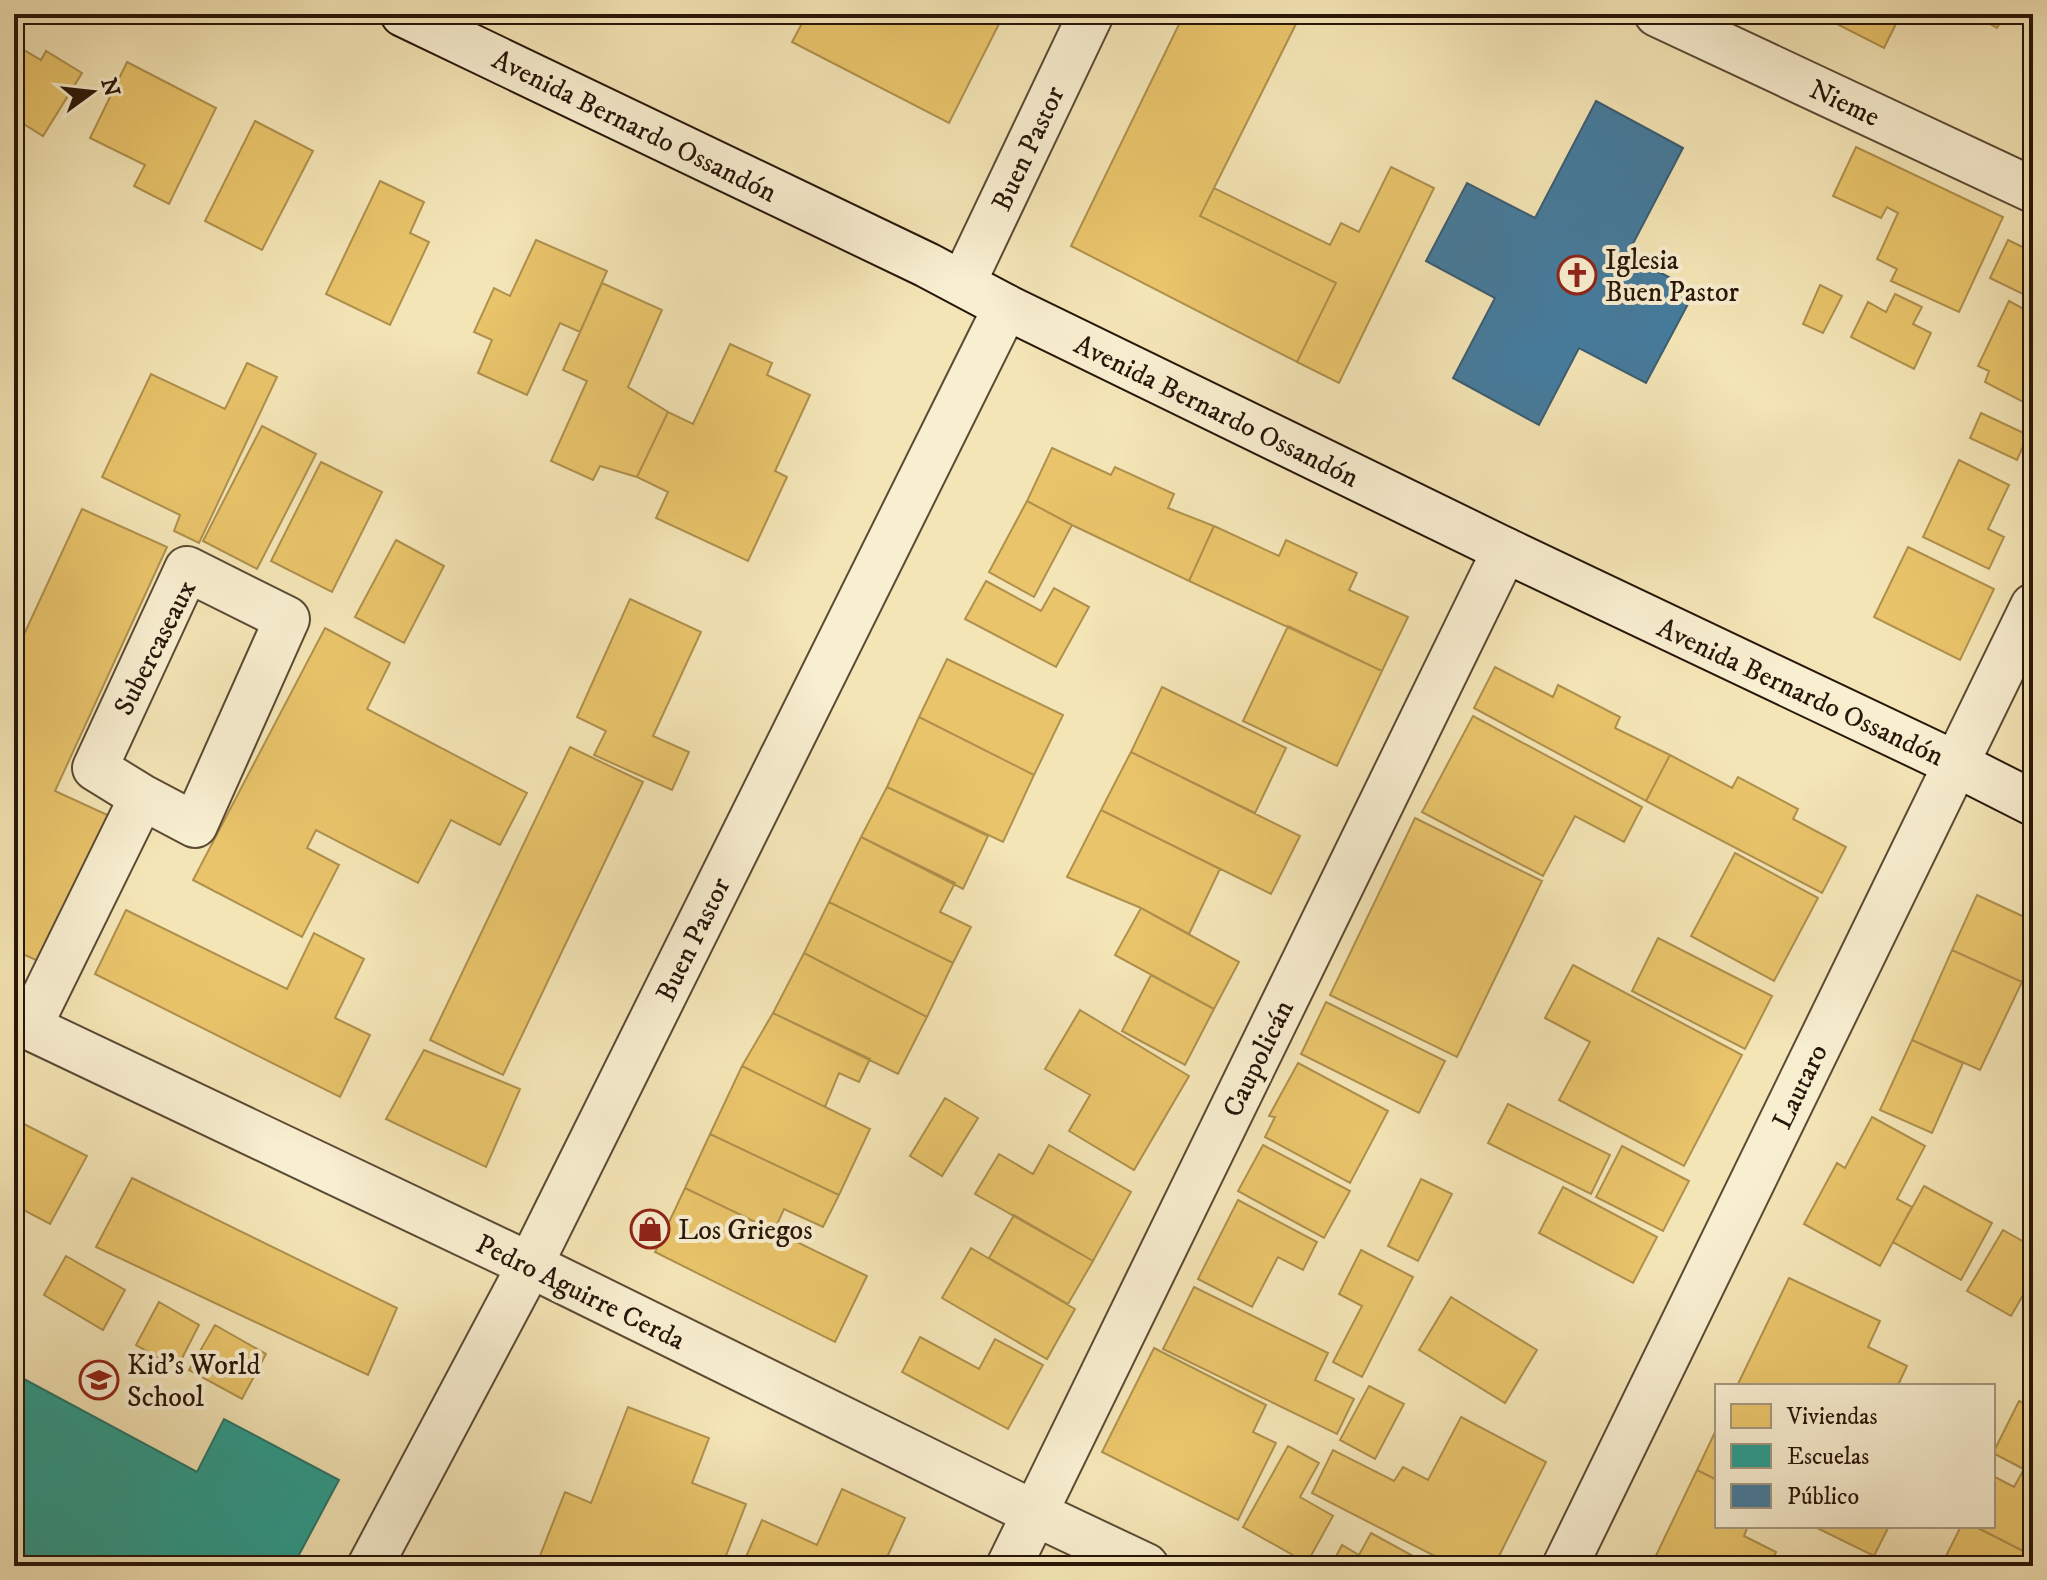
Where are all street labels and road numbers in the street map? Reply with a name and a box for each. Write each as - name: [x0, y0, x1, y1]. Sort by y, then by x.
- street label: Avenida Bernardo Ossandón: [486, 42, 783, 211]
- street label: Nieme: [1804, 72, 1885, 135]
- street label: Buen Pastor: [984, 80, 1073, 217]
- street label: Avenida Bernardo Ossandón: [1068, 327, 1365, 496]
- street label: Subercaseaux: [106, 574, 204, 721]
- street label: Avenida Bernardo Ossandón: [1651, 611, 1950, 774]
- street label: Buen Pastor: [648, 871, 739, 1007]
- street label: Caupolicán: [1215, 994, 1302, 1123]
- street label: Lautaro: [1765, 1038, 1836, 1135]
- street label: Pedro Aguirre Cerda: [470, 1227, 691, 1358]

